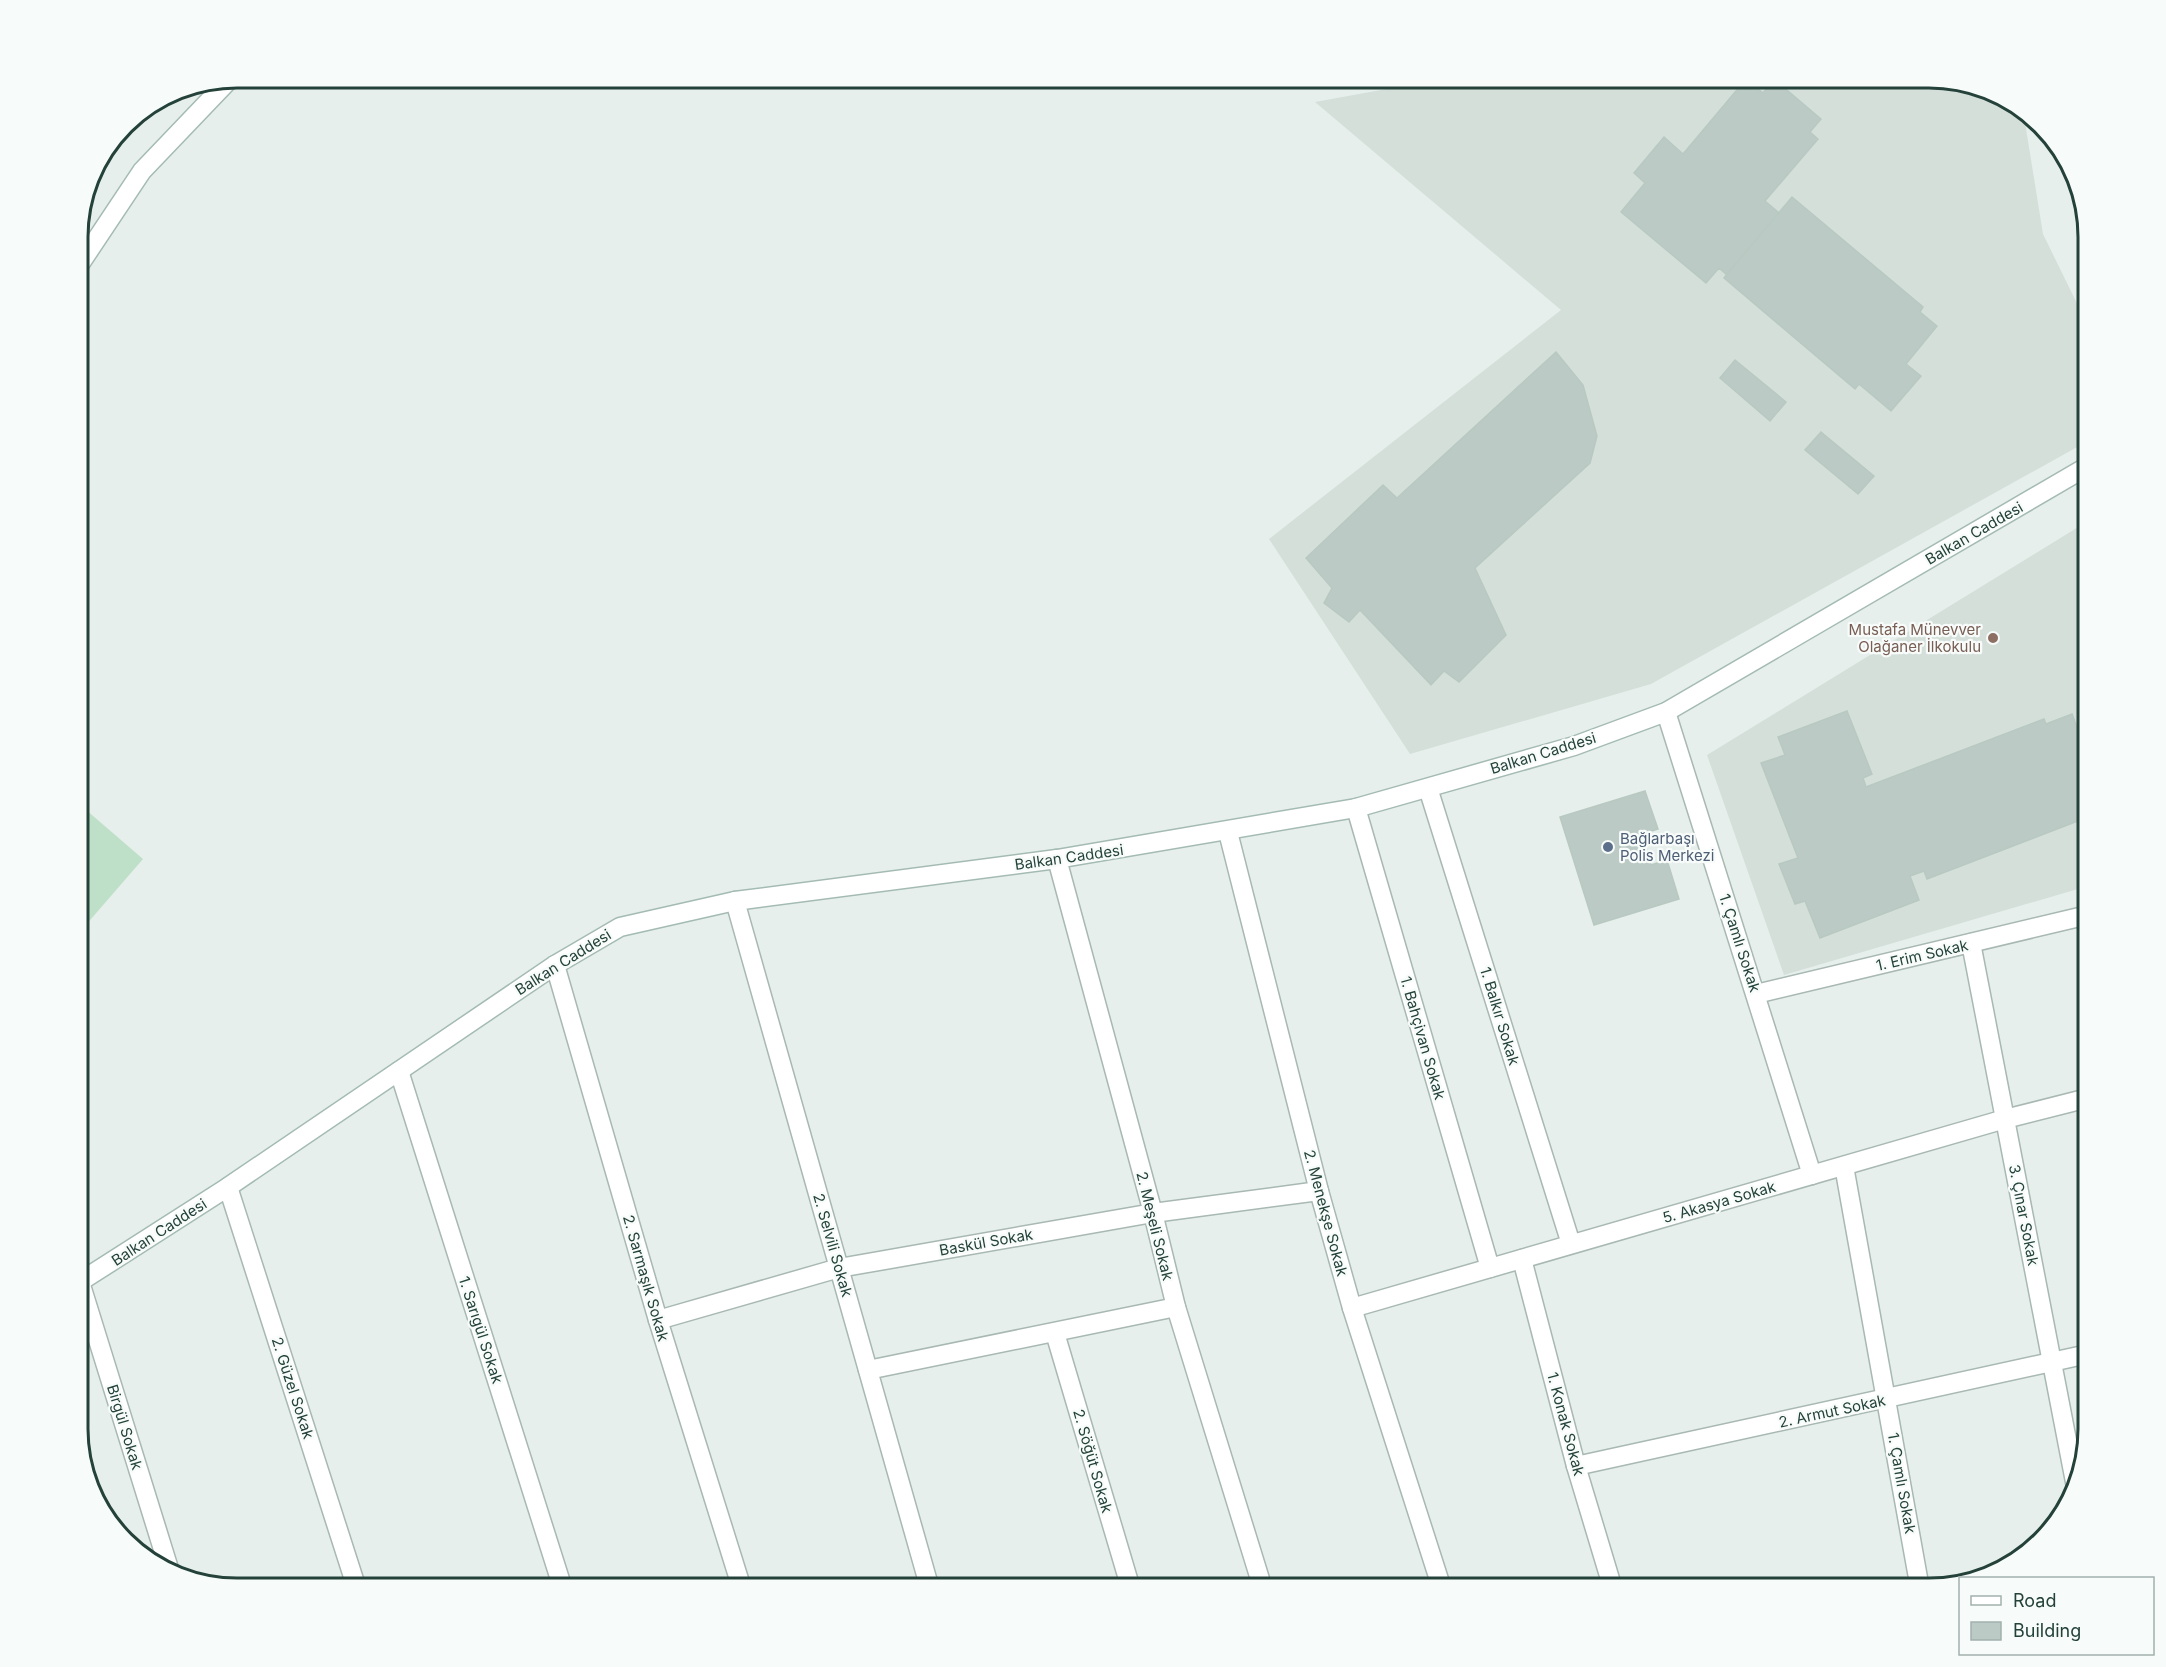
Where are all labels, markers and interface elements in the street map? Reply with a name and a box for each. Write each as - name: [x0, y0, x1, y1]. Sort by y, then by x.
- street label: Balkan Caddesi: [1922, 497, 2026, 569]
- place label: Mustafa Münevver Olağaner İlkokulu: [1849, 620, 1981, 656]
- marker: Mustafa Münevver Olağaner İlkokulu: [1986, 631, 2000, 645]
- street label: Balkan Caddesi: [1488, 728, 1598, 778]
- place label: Bağlarbaşı Polis Merkezi: [1620, 829, 1714, 865]
- street label: Balkan Caddesi: [1013, 840, 1125, 874]
- marker: Bağlarbaşı Polis Merkezi: [1601, 840, 1615, 854]
- street label: 1. Çamlı Sokak: [1715, 891, 1765, 995]
- street label: Balkan Caddesi: [511, 925, 615, 999]
- street label: 1. Erim Sokak: [1874, 935, 1971, 975]
- street label: 1. Balkır Sokak: [1476, 965, 1524, 1068]
- street label: 1. Bahçivan Sokak: [1396, 974, 1450, 1103]
- street label: 2. Menekşe Sokak: [1300, 1148, 1352, 1279]
- street label: 3. Çınar Sokak: [2005, 1163, 2043, 1268]
- street label: 2. Meşeli Sokak: [1132, 1170, 1178, 1283]
- street label: 5. Akasya Sokak: [1660, 1177, 1778, 1227]
- street label: 2. Selvili Sokak: [809, 1191, 857, 1300]
- street label: Balkan Caddesi: [108, 1194, 210, 1270]
- street label: 2. Sarmaşık Sokak: [619, 1213, 673, 1344]
- street label: Baskül Sokak: [938, 1224, 1035, 1260]
- street label: 1. Sarıgül Sokak: [455, 1274, 508, 1387]
- street label: 2. Güzel Sokak: [268, 1335, 319, 1442]
- street label: 1. Konak Sokak: [1543, 1370, 1589, 1479]
- street label: Birgül Sokak: [103, 1382, 147, 1473]
- street label: 2. Armut Sokak: [1777, 1390, 1888, 1432]
- street label: 2. Söğüt Sokak: [1069, 1407, 1117, 1516]
- street label: 1. Çamlı Sokak: [1884, 1431, 1920, 1536]
- legend: [1959, 1577, 2154, 1655]
- text: Road: [2013, 1590, 2056, 1611]
- text: Building: [2013, 1620, 2081, 1641]

